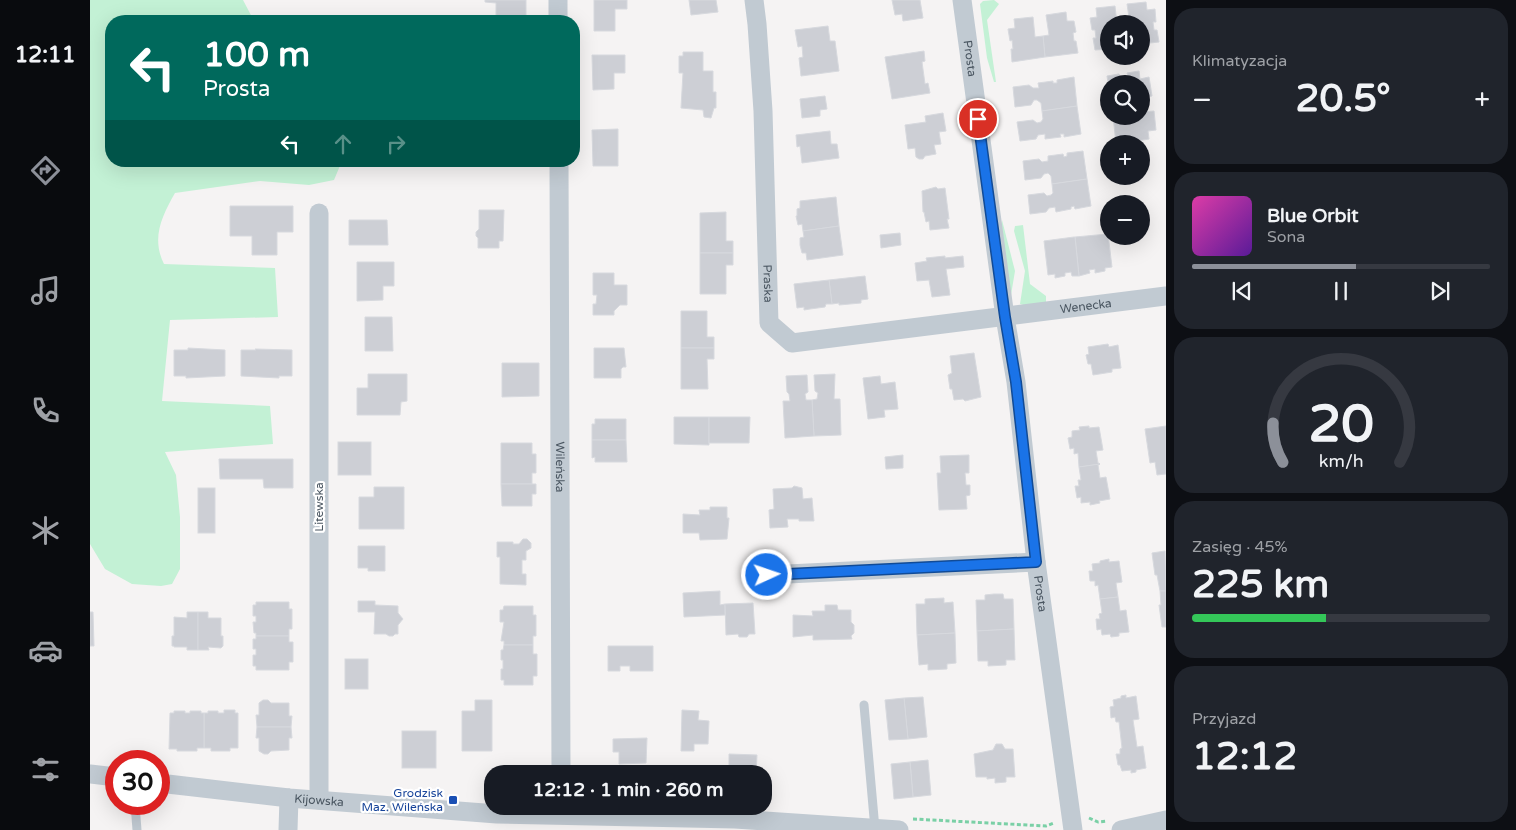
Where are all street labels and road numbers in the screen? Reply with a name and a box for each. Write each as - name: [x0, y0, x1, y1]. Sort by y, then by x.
- street label: Prosta: [961, 39, 979, 78]
- street label: Praska: [760, 264, 775, 303]
- street label: Wenecka: [1059, 296, 1112, 316]
- street label: Wileńska: [553, 441, 567, 493]
- street label: Litewska: [312, 482, 326, 532]
- street label: Prosta: [1031, 575, 1050, 613]
- street label: Kijowska: [294, 791, 344, 809]

